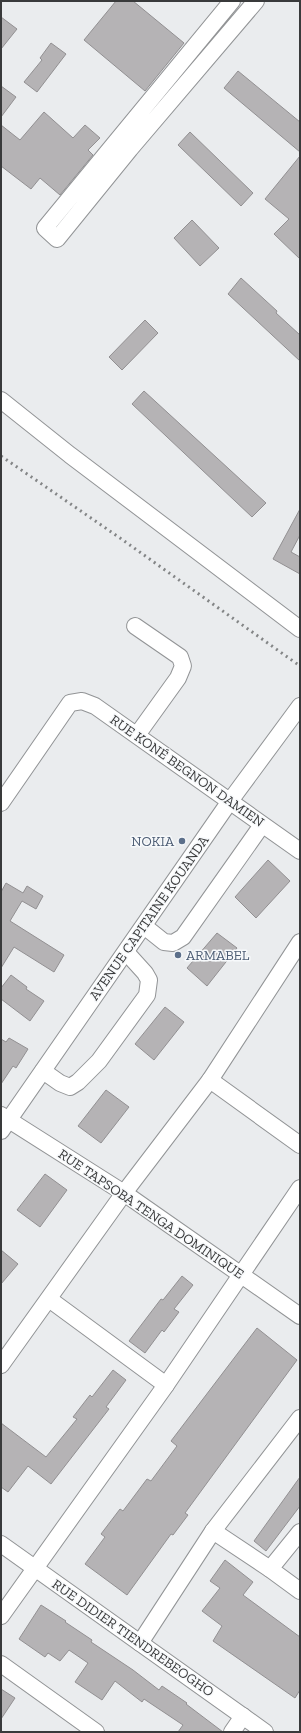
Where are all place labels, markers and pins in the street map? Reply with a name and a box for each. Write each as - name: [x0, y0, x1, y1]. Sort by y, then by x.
- place label: NOKIA: [131, 833, 175, 850]
- marker: NOKIA: [177, 836, 187, 846]
- place label: ARMABEL: [186, 947, 250, 964]
- marker: ARMABEL: [173, 950, 183, 960]

